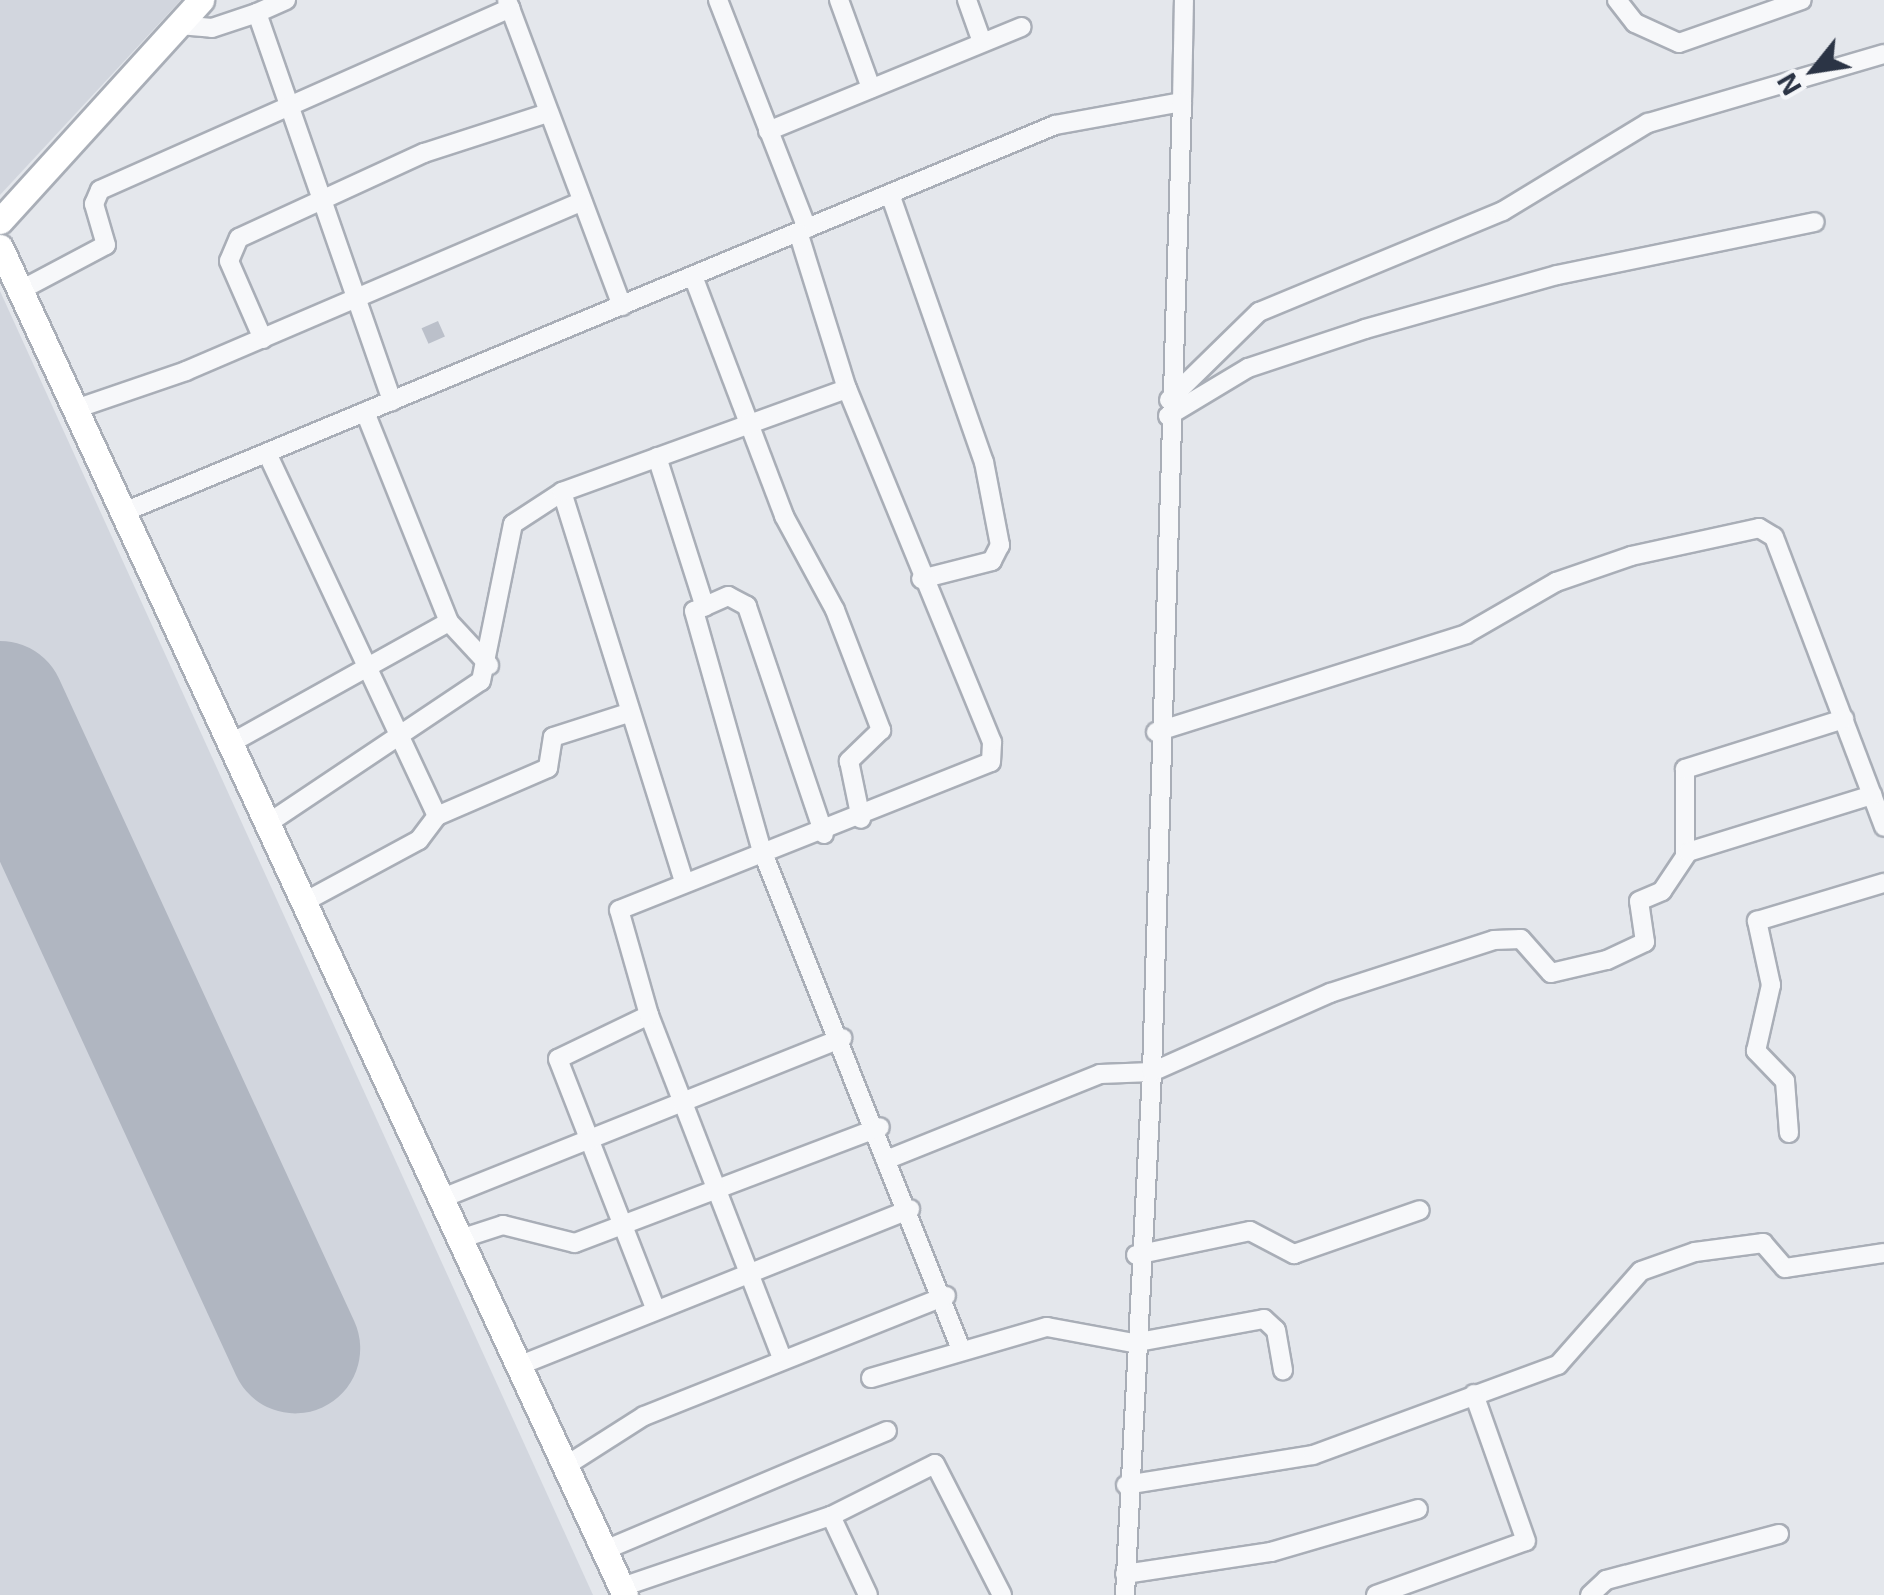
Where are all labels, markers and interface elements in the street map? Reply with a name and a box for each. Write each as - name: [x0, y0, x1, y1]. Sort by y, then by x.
- north arrow: [1764, 20, 1864, 120]
- text: N: [1768, 68, 1808, 102]

